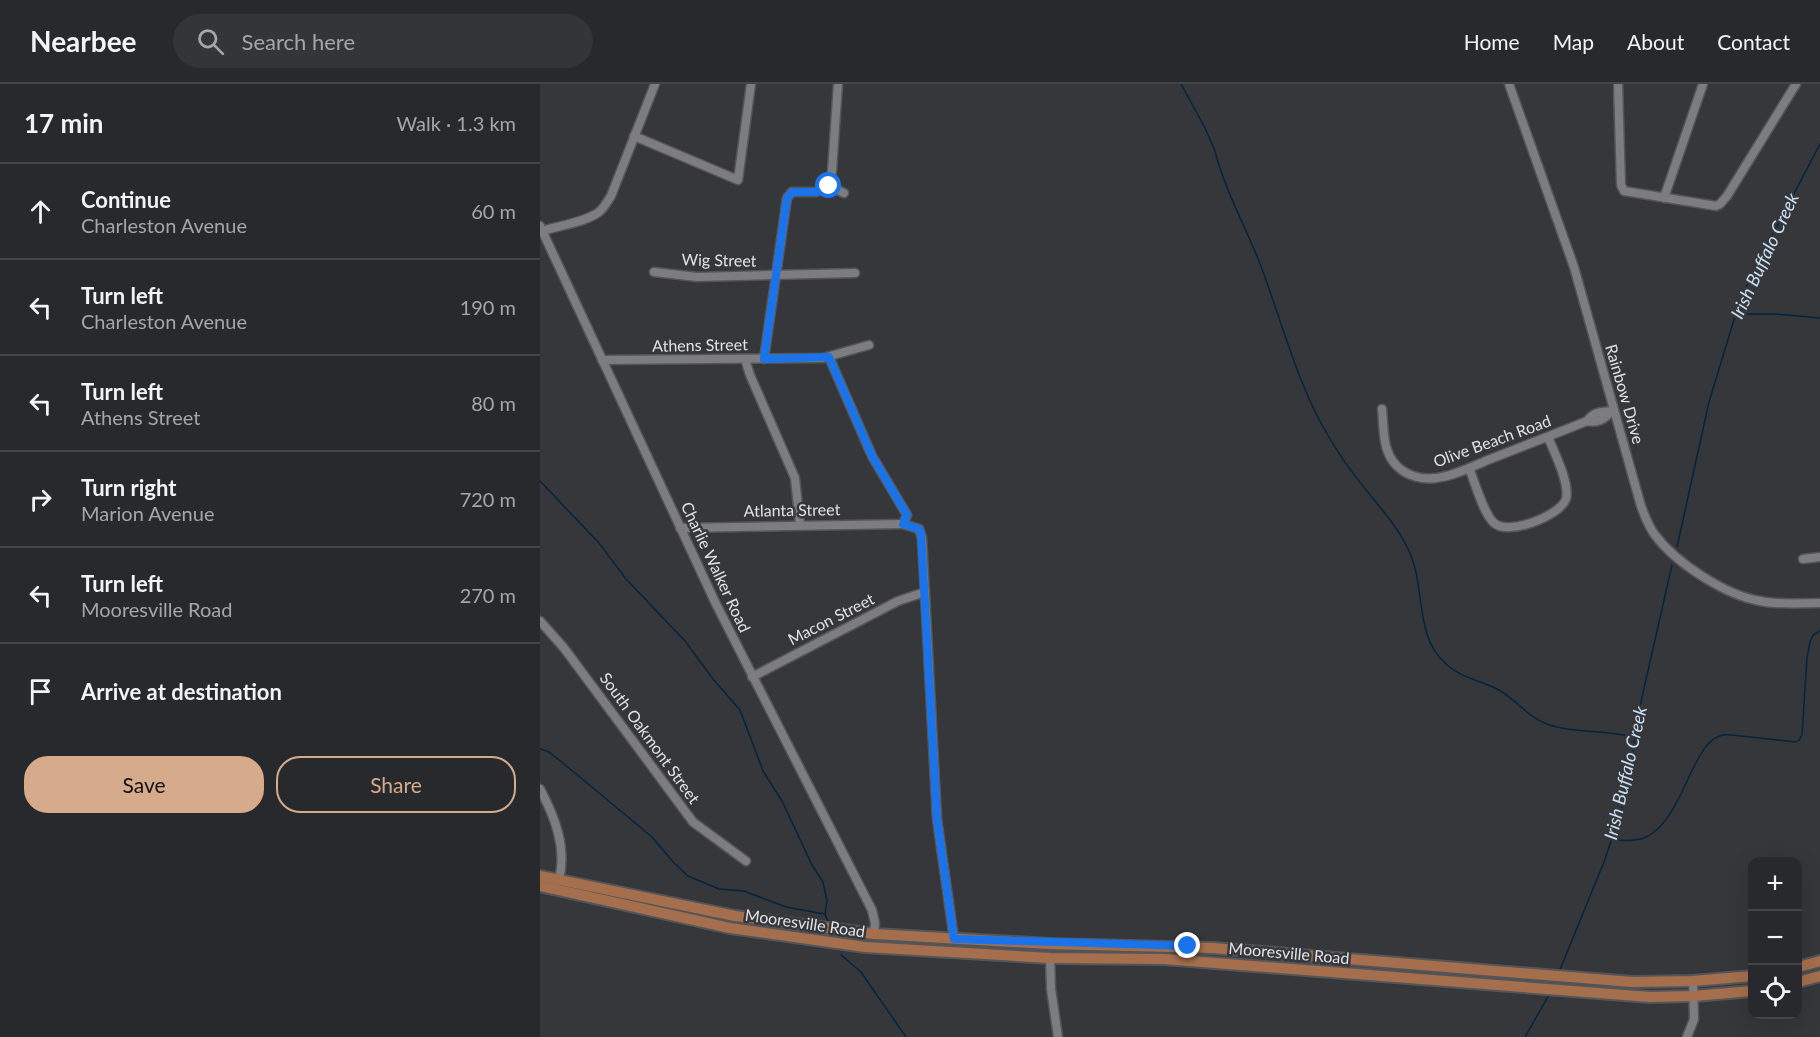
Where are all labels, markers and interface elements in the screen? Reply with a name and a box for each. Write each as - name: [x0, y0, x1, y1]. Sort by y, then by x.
- search box: [173, 14, 593, 68]
- text: Nearbee: [30, 24, 137, 58]
- icon: search: [194, 25, 227, 58]
- text: Search here: [242, 28, 355, 55]
- text: Home: [1464, 29, 1520, 54]
- text: Map: [1553, 29, 1594, 54]
- text: About: [1627, 29, 1684, 54]
- text: Contact: [1717, 29, 1790, 54]
- text: 17 min: [24, 107, 104, 139]
- text: Walk · 1.3 km: [397, 111, 516, 135]
- route start: [815, 172, 841, 198]
- text: Continue: [81, 186, 171, 213]
- water label: Irish Buffalo Creek: [1725, 189, 1803, 322]
- icon: ahead: [24, 195, 57, 228]
- text: 60 m: [471, 199, 516, 223]
- text: Charleston Avenue: [81, 213, 247, 237]
- street label: Wig Street: [681, 249, 757, 270]
- text: Turn left: [81, 282, 163, 309]
- icon: left: [24, 291, 57, 324]
- text: 190 m: [460, 295, 516, 319]
- text: Charleston Avenue: [81, 309, 247, 333]
- street label: Athens Street: [652, 334, 748, 355]
- street label: Rainbow Drive: [1602, 342, 1649, 446]
- text: Turn left: [81, 378, 163, 405]
- icon: left: [24, 387, 57, 420]
- text: 80 m: [471, 391, 516, 415]
- text: Athens Street: [81, 405, 200, 429]
- street label: Olive Beach Road: [1430, 410, 1553, 471]
- text: Turn right: [81, 474, 176, 501]
- icon: right: [24, 483, 57, 516]
- text: 720 m: [460, 487, 516, 511]
- street label: Charlie Walker Road: [678, 498, 755, 635]
- street label: Atlanta Street: [744, 499, 841, 520]
- text: Marion Avenue: [81, 501, 214, 525]
- text: Turn left: [81, 570, 163, 597]
- icon: left: [24, 579, 57, 612]
- text: 270 m: [460, 583, 516, 607]
- street label: Macon Street: [784, 589, 877, 648]
- text: Mooresville Road: [81, 597, 232, 621]
- street label: South Oakmont Street: [597, 669, 704, 807]
- icon: arrive: [24, 675, 57, 708]
- text: Arrive at destination: [81, 678, 282, 705]
- water label: Irish Buffalo Creek: [1599, 703, 1651, 842]
- button: Save: [24, 756, 264, 813]
- button: Share: [276, 756, 516, 813]
- map controls: [1748, 857, 1802, 1019]
- button: +: [1748, 857, 1802, 911]
- street label: Mooresville Road: [744, 905, 866, 940]
- button: −: [1748, 911, 1802, 965]
- route end: [1174, 932, 1200, 958]
- street label: Mooresville Road: [1228, 938, 1350, 967]
- button: locate: [1748, 965, 1802, 1019]

